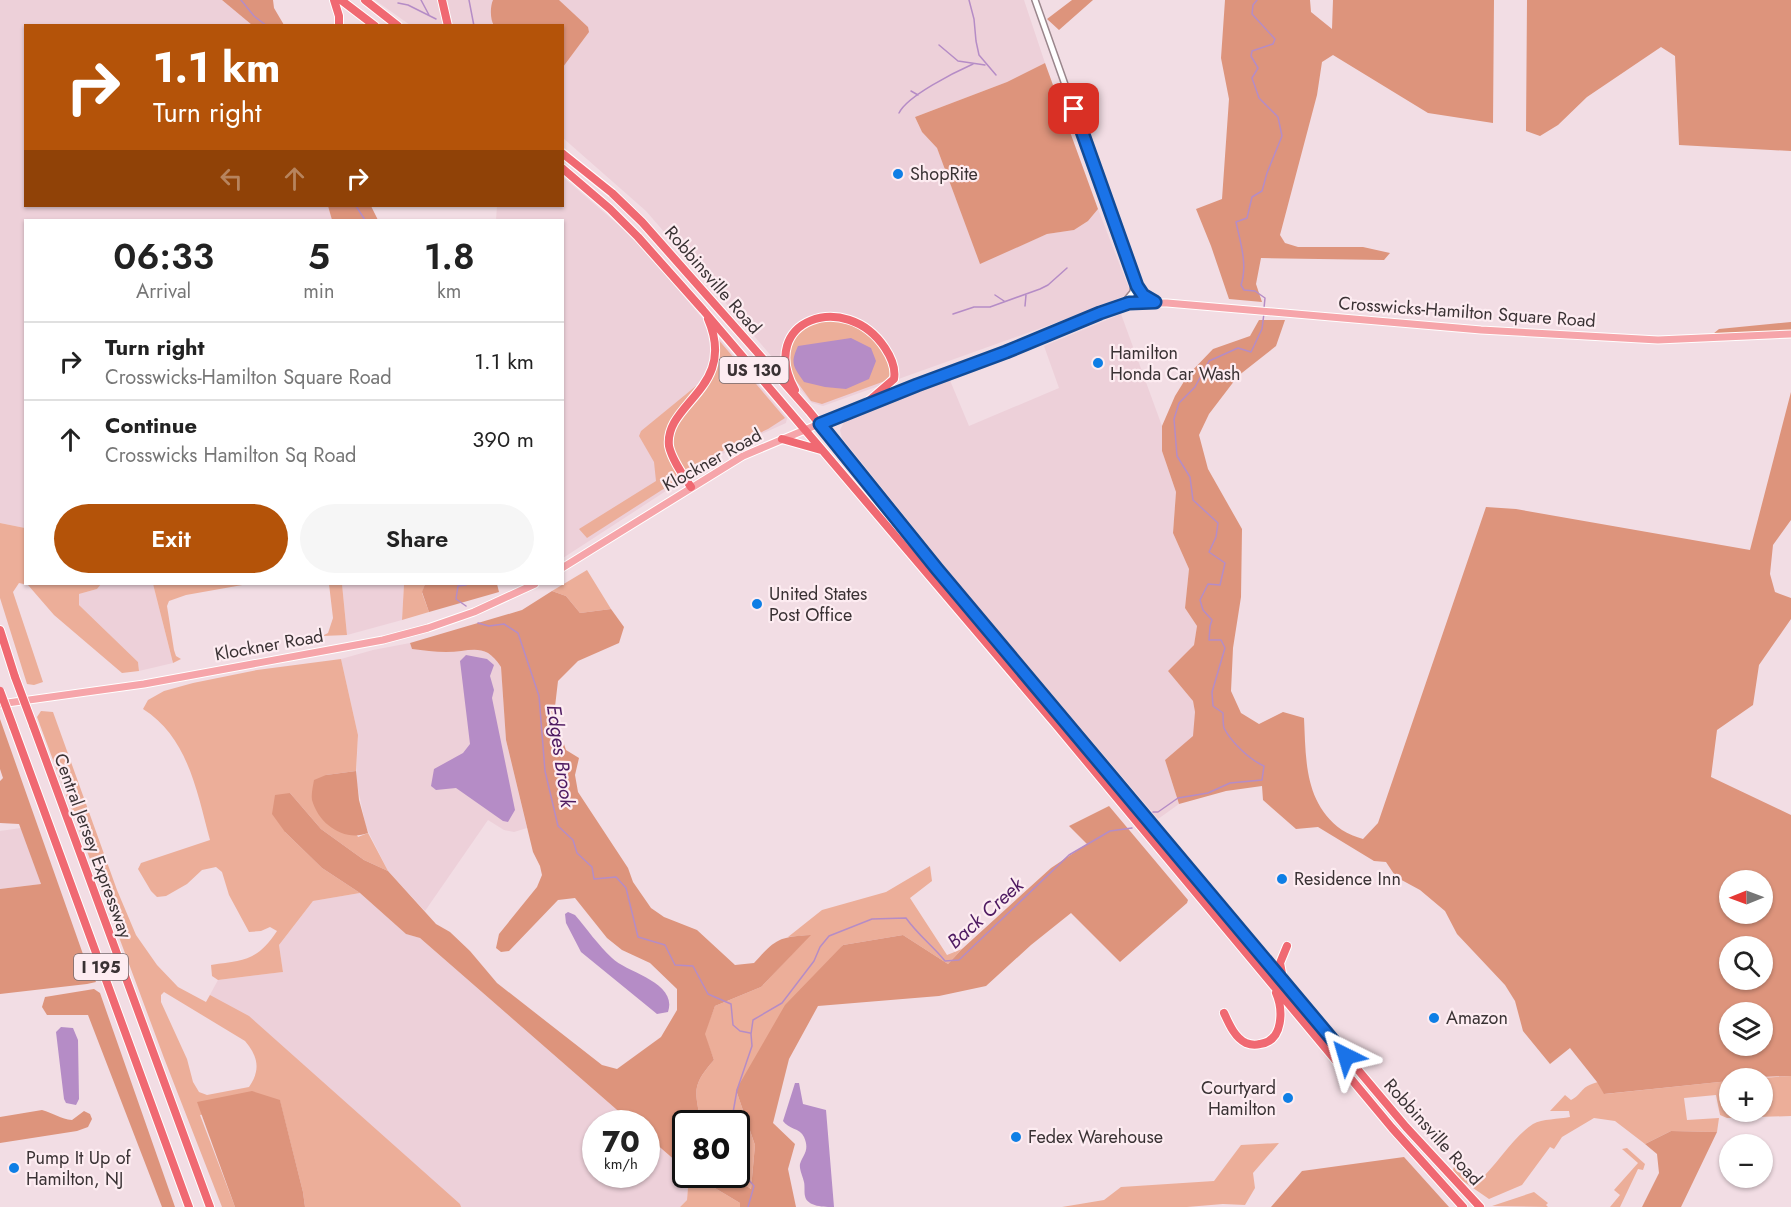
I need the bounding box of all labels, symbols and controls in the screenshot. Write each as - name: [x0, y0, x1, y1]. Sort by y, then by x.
- text: 1.1 km: [153, 37, 281, 98]
- icon: right: [54, 48, 132, 126]
- pin: [1048, 83, 1099, 134]
- icon: arrive: [1057, 92, 1090, 125]
- text: Turn right: [153, 93, 261, 132]
- place label: ShopRite: [910, 161, 978, 187]
- icon: left: [215, 162, 248, 195]
- icon: ahead: [278, 162, 311, 195]
- icon: right: [341, 162, 374, 195]
- marker: ShopRite: [891, 167, 905, 181]
- street label: Robbinsville Road: [659, 220, 767, 340]
- text: 06:33: [113, 230, 214, 282]
- text: 5: [308, 230, 330, 282]
- text: 1.8: [424, 230, 475, 282]
- text: Arrival: [136, 277, 191, 306]
- text: min: [303, 277, 335, 306]
- text: km: [437, 277, 461, 306]
- street label: Crosswicks-Hamilton Square Road: [1337, 290, 1597, 334]
- text: Turn right: [105, 331, 205, 363]
- place label: Hamilton Honda Car Wash: [1110, 340, 1240, 387]
- icon: right: [54, 345, 87, 378]
- text: 1.1 km: [474, 345, 534, 377]
- marker: Hamilton Honda Car Wash: [1091, 356, 1105, 370]
- road number: US 130: [720, 357, 789, 383]
- text: Crosswicks-Hamilton Square Road: [105, 363, 392, 392]
- text: Continue: [105, 409, 197, 441]
- street label: Klockner Road: [658, 422, 766, 498]
- icon: ahead: [54, 423, 87, 456]
- text: 390 m: [472, 423, 534, 455]
- text: Crosswicks Hamilton Sq Road: [105, 441, 356, 470]
- button: Exit: [54, 504, 288, 573]
- button: Share: [300, 504, 534, 573]
- place label: United States Post Office: [769, 581, 867, 628]
- marker: United States Post Office: [750, 597, 764, 611]
- street label: Klockner Road: [213, 623, 325, 667]
- water label: Edges Brook: [539, 703, 582, 811]
- street label: Central Jersey Expressway: [47, 750, 139, 942]
- place label: Residence Inn: [1294, 866, 1401, 892]
- water label: Back Creek: [941, 870, 1031, 956]
- north arrow: [1719, 870, 1773, 924]
- map controls: [1719, 870, 1773, 1188]
- marker: Residence Inn: [1275, 872, 1289, 886]
- button: search: [1719, 936, 1773, 990]
- road number: I 195: [74, 954, 128, 980]
- button: layers: [1719, 1002, 1773, 1056]
- place label: Amazon: [1446, 1005, 1508, 1031]
- marker: Amazon: [1427, 1011, 1441, 1025]
- position arrow: [1314, 1024, 1378, 1088]
- button: +: [1719, 1068, 1773, 1122]
- street label: Robbinsville Road: [1378, 1073, 1488, 1191]
- place label: Courtyard Hamilton: [1201, 1075, 1276, 1122]
- marker: Courtyard Hamilton: [1281, 1091, 1295, 1105]
- speed limit sign: 80: [672, 1110, 750, 1188]
- text: 70: [602, 1120, 640, 1163]
- place label: Fedex Warehouse: [1028, 1124, 1163, 1150]
- marker: Fedex Warehouse: [1009, 1130, 1023, 1144]
- button: −: [1719, 1134, 1773, 1188]
- place label: Pump It Up of Hamilton, NJ: [26, 1145, 132, 1192]
- text: km/h: [604, 1153, 638, 1175]
- marker: Pump It Up of Hamilton, NJ: [7, 1161, 21, 1175]

